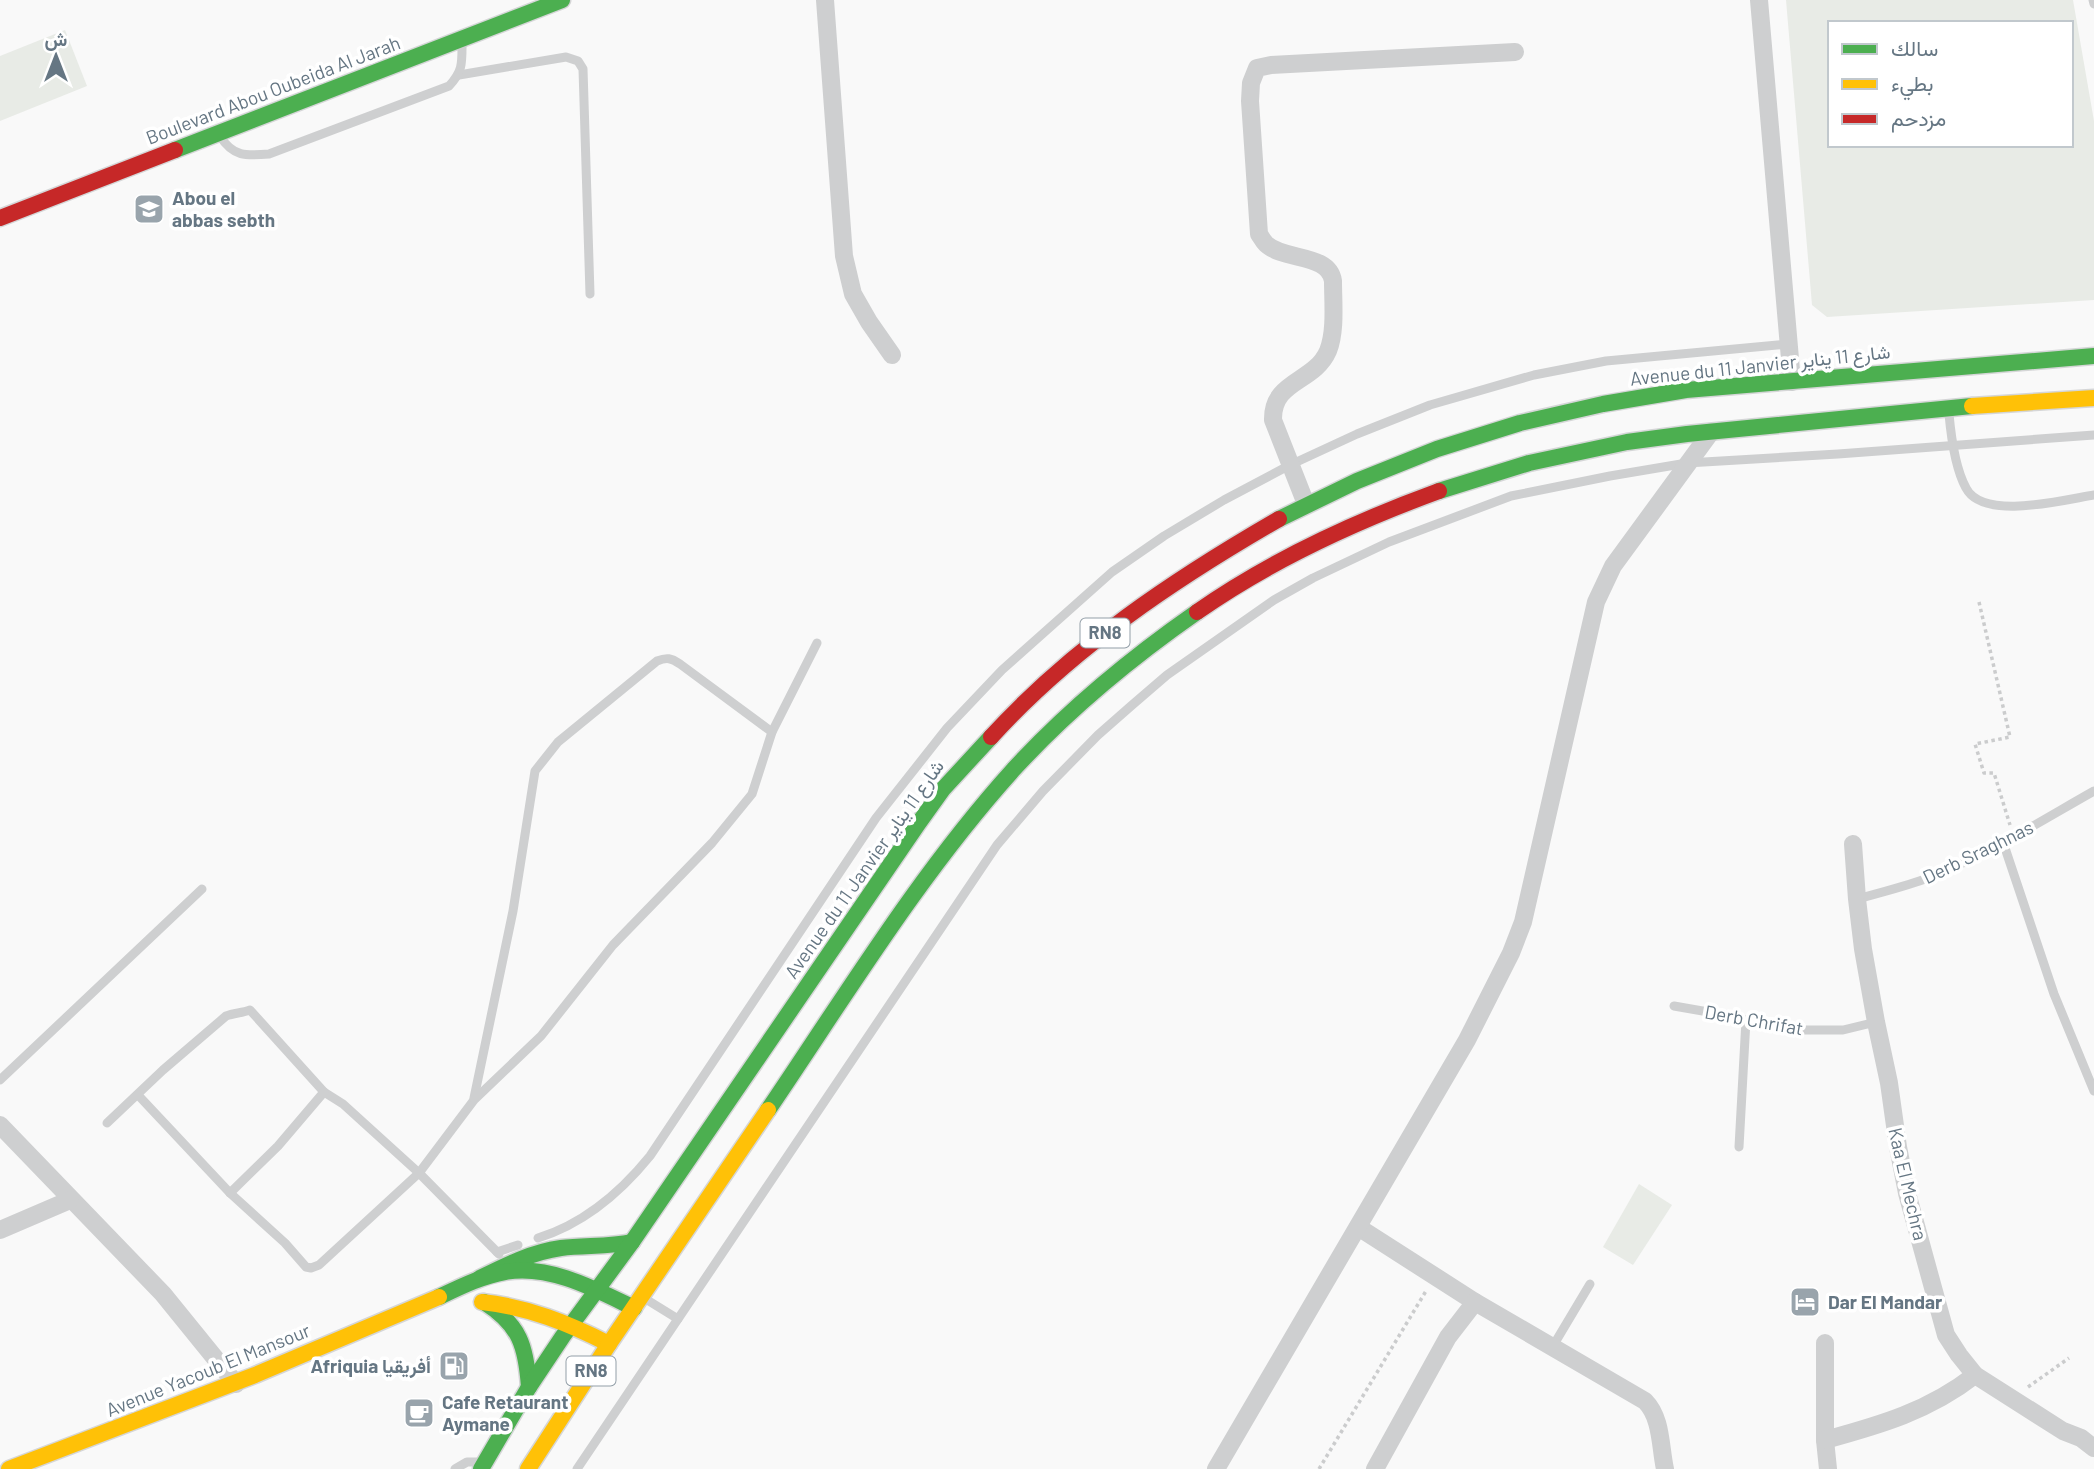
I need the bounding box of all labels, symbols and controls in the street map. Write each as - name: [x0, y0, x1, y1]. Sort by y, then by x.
- north arrow: [21, 21, 91, 91]
- legend: [1828, 21, 2073, 147]
- text: ش: [45, 27, 68, 51]
- street label: Boulevard Abou Oubeida Al Jarah: [142, 30, 403, 149]
- text: سالك: [1891, 35, 1938, 60]
- text: بطيء: [1891, 70, 1934, 101]
- text: مزدحم: [1891, 105, 1946, 133]
- place label: Abou el abbas sebth: [172, 186, 275, 231]
- school or university icon: Abou el abbas sebth: [132, 192, 166, 226]
- street label: Avenue du 11 Janvier شارع 11 يناير: [1629, 339, 1891, 392]
- road number: RN8: [1080, 618, 1130, 648]
- street label: Avenue du 11 Janvier شارع 11 يناير: [779, 755, 950, 984]
- street label: Derb Sraghnas: [1919, 815, 2037, 888]
- street label: Derb Chrifat: [1703, 1000, 1805, 1039]
- street label: Kaa El Mechra: [1884, 1125, 1933, 1242]
- hotel icon: Dar El Mandar: [1788, 1285, 1822, 1319]
- place label: Dar El Mandar: [1828, 1290, 1943, 1313]
- street label: Avenue Yacoub El Mansour: [102, 1318, 313, 1421]
- fuel station icon: Afriquia أفريقيا: [437, 1349, 471, 1383]
- place label: Afriquia أفريقيا: [310, 1354, 431, 1379]
- road number: RN8: [566, 1356, 616, 1386]
- place label: Cafe Retaurant Aymane: [442, 1390, 568, 1435]
- cafe icon: Cafe Retaurant Aymane: [402, 1396, 436, 1430]

